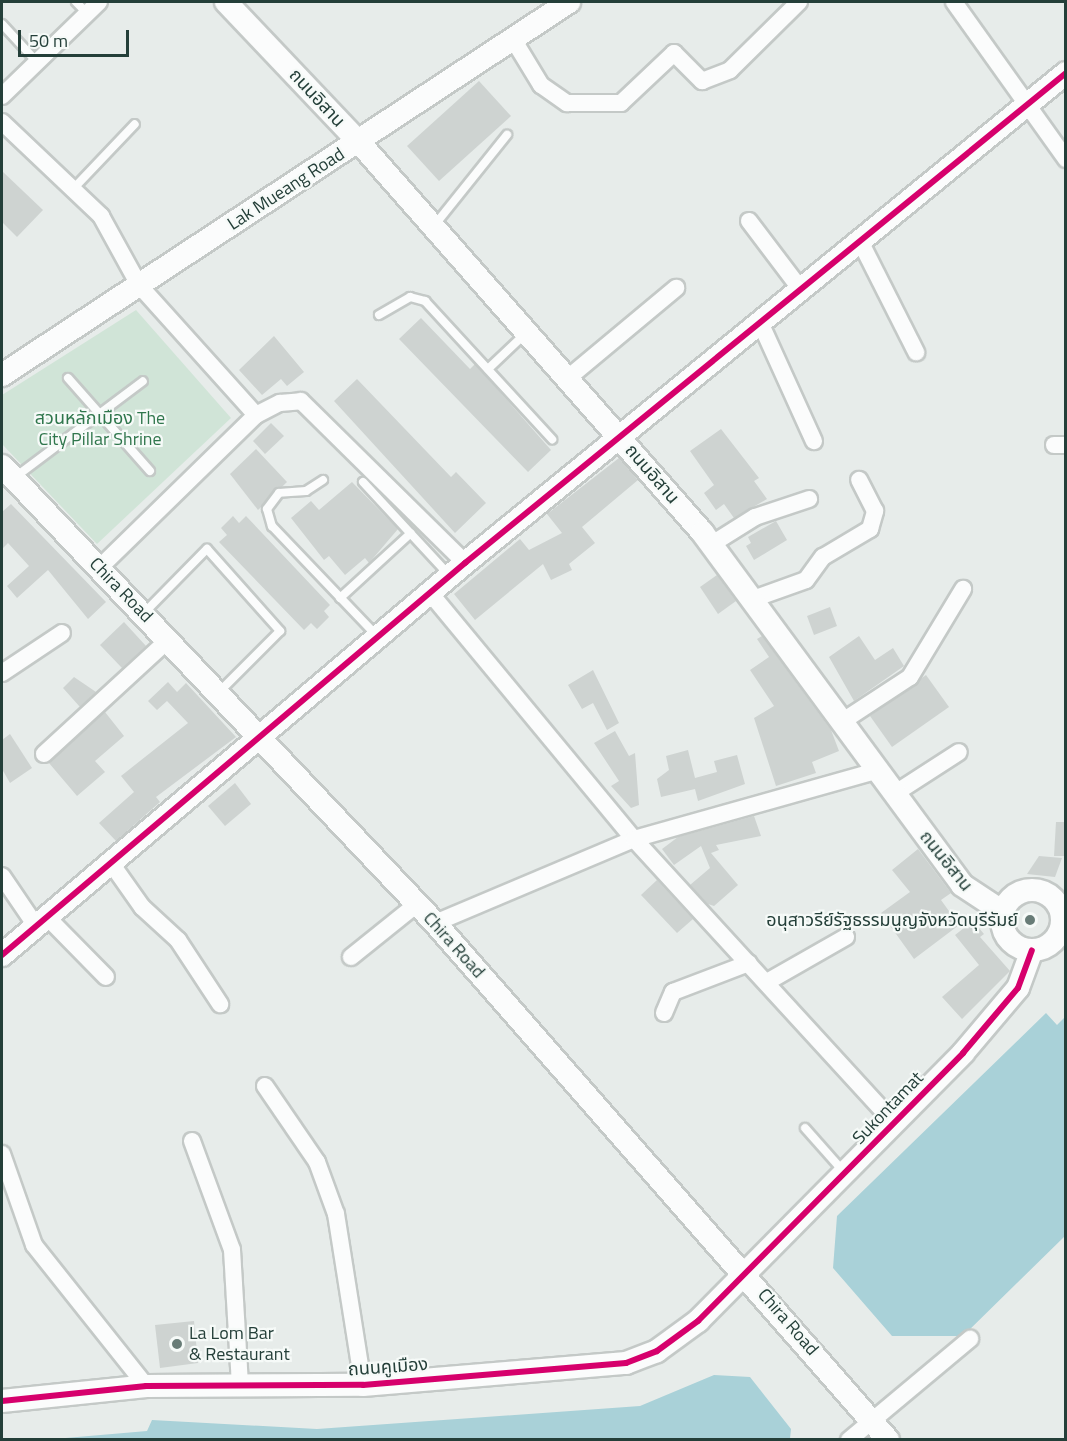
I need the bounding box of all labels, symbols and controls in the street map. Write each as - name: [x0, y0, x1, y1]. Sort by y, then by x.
- scale bar: [21, 18, 132, 56]
- text: 50 m: [29, 27, 68, 54]
- street label: ถนนอิสาน: [285, 64, 349, 132]
- street label: Lak Mueang Road: [224, 143, 348, 235]
- park label: สวนหลักเมือง The City Pillar Shrine: [35, 408, 165, 450]
- street label: ถนนอิสาน: [620, 440, 684, 508]
- street label: Chira Road: [85, 553, 157, 627]
- street label: ถนนอิสาน: [915, 826, 977, 896]
- street label: Chira Road: [419, 907, 489, 983]
- place label: อนุสาวรีย์รัฐธรรมนูญจังหวัดบุรีรัมย์: [766, 909, 1018, 931]
- marker: อนุสาวรีย์รัฐธรรมนูญจังหวัดบุรีรัมย์: [1023, 913, 1037, 927]
- street label: Sukontamat: [848, 1067, 928, 1149]
- street label: Chira Road: [753, 1284, 823, 1360]
- place label: La Lom Bar & Restaurant: [189, 1323, 290, 1366]
- marker: La Lom Bar & Restaurant: [170, 1337, 184, 1351]
- street label: ถนนคูเมือง: [347, 1353, 429, 1381]

